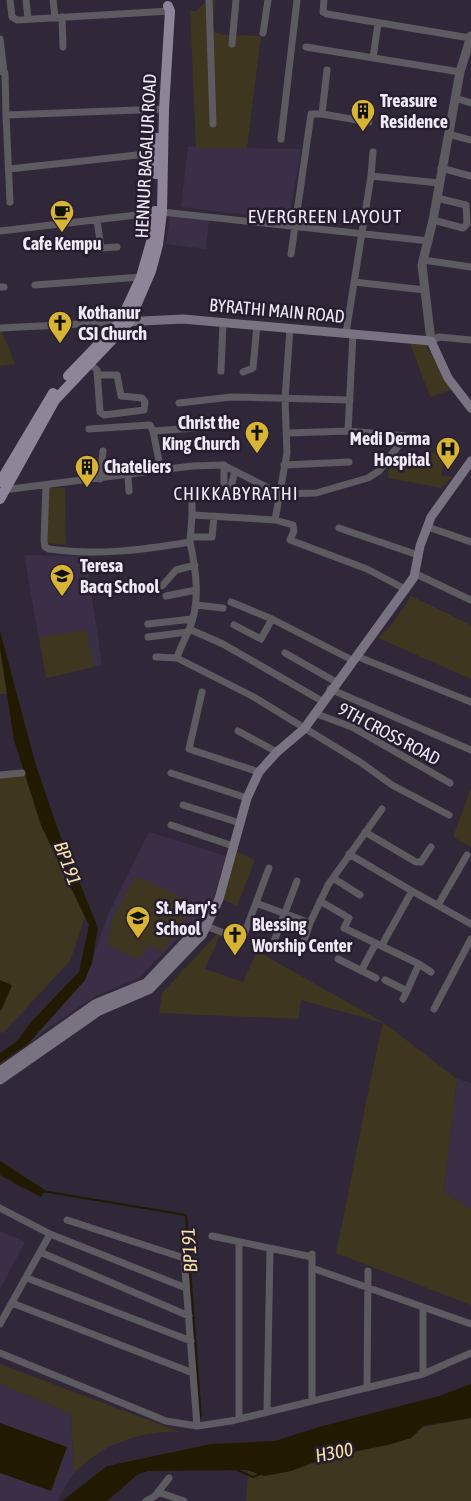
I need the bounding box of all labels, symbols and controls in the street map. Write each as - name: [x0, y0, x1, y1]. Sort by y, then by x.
- street label: HENNUR BAGALUR ROAD: [131, 73, 160, 239]
- place label: Treasure Residence: [380, 90, 448, 132]
- building icon: Treasure Residence: [350, 98, 376, 132]
- cafe icon: Cafe Kempu: [49, 199, 75, 233]
- district label: EVERGREEN LAYOUT: [248, 205, 402, 227]
- place label: Cafe Kempu: [23, 233, 102, 254]
- street label: BYRATHI MAIN ROAD: [208, 294, 346, 327]
- place label: Kothanur CSI Church: [78, 302, 147, 344]
- church icon: Kothanur CSI Church: [47, 310, 73, 344]
- place label: Christ the King Church: [162, 412, 240, 454]
- church icon: Christ the King Church: [244, 420, 270, 454]
- place label: Medi Derma Hospital: [350, 428, 430, 470]
- hospital icon: Medi Derma Hospital: [435, 436, 461, 470]
- building icon: Chateliers: [74, 454, 100, 488]
- place label: Chateliers: [104, 456, 172, 477]
- district label: CHIKKABYRATHI: [173, 482, 299, 504]
- place label: Teresa Bacq School: [80, 555, 159, 597]
- school or university icon: Teresa Bacq School: [49, 563, 75, 597]
- street label: 9TH CROSS ROAD: [335, 698, 444, 769]
- water label: BP191: [50, 838, 86, 888]
- place label: St. Mary's School: [156, 897, 218, 939]
- school or university icon: St. Mary's School: [125, 905, 151, 939]
- place label: Blessing Worship Center: [251, 914, 353, 956]
- church icon: Blessing Worship Center: [222, 922, 248, 956]
- water label: BP191: [176, 1227, 202, 1273]
- water label: H300: [313, 1438, 355, 1466]

